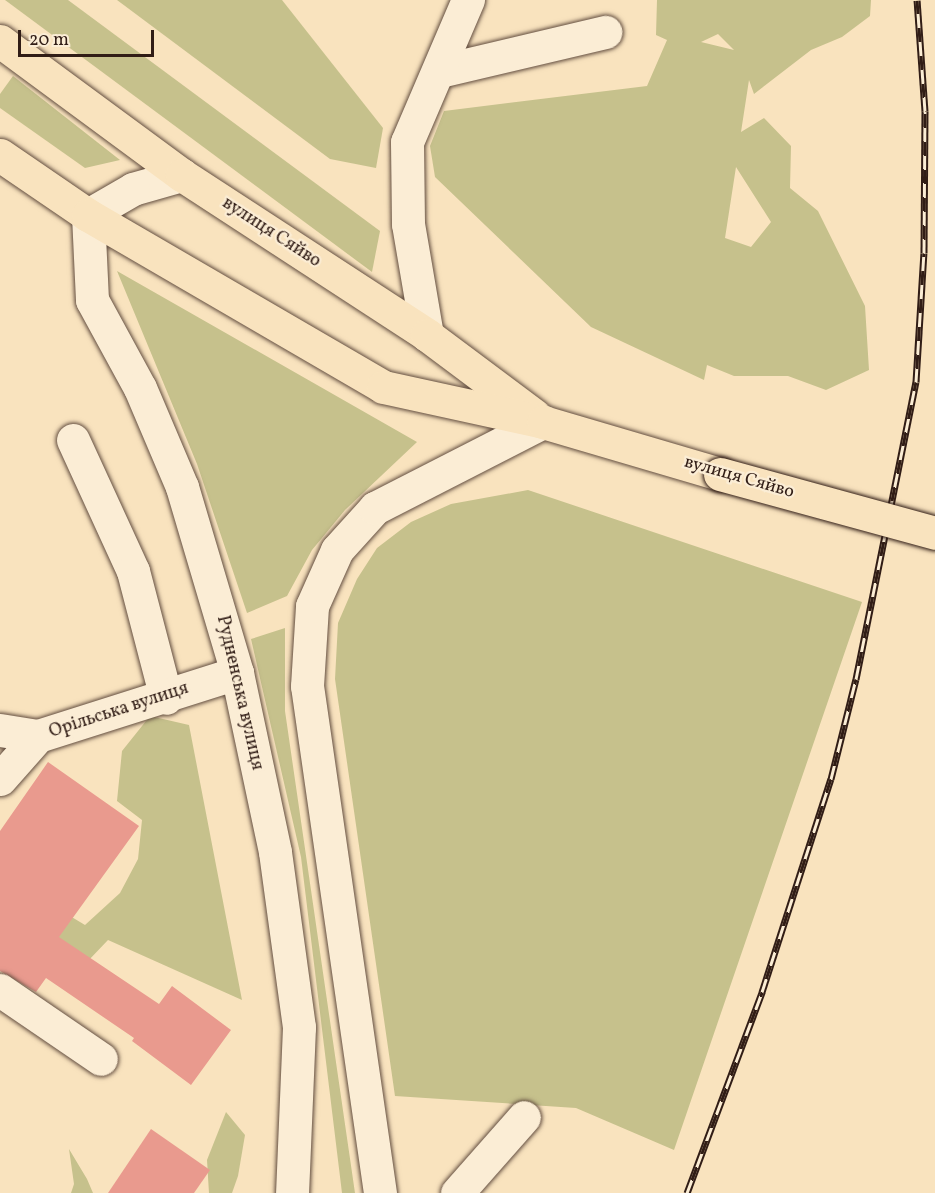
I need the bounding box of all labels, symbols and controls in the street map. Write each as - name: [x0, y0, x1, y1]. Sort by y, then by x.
- scale bar: [21, 18, 158, 56]
- text: 20 m: [29, 28, 69, 53]
- street label: вулиця Сяйво: [218, 193, 324, 273]
- street label: вулиця Сяйво: [682, 452, 796, 504]
- street label: Рудненська вулиця: [211, 614, 267, 772]
- street label: Орільська вулиця: [47, 678, 191, 744]

